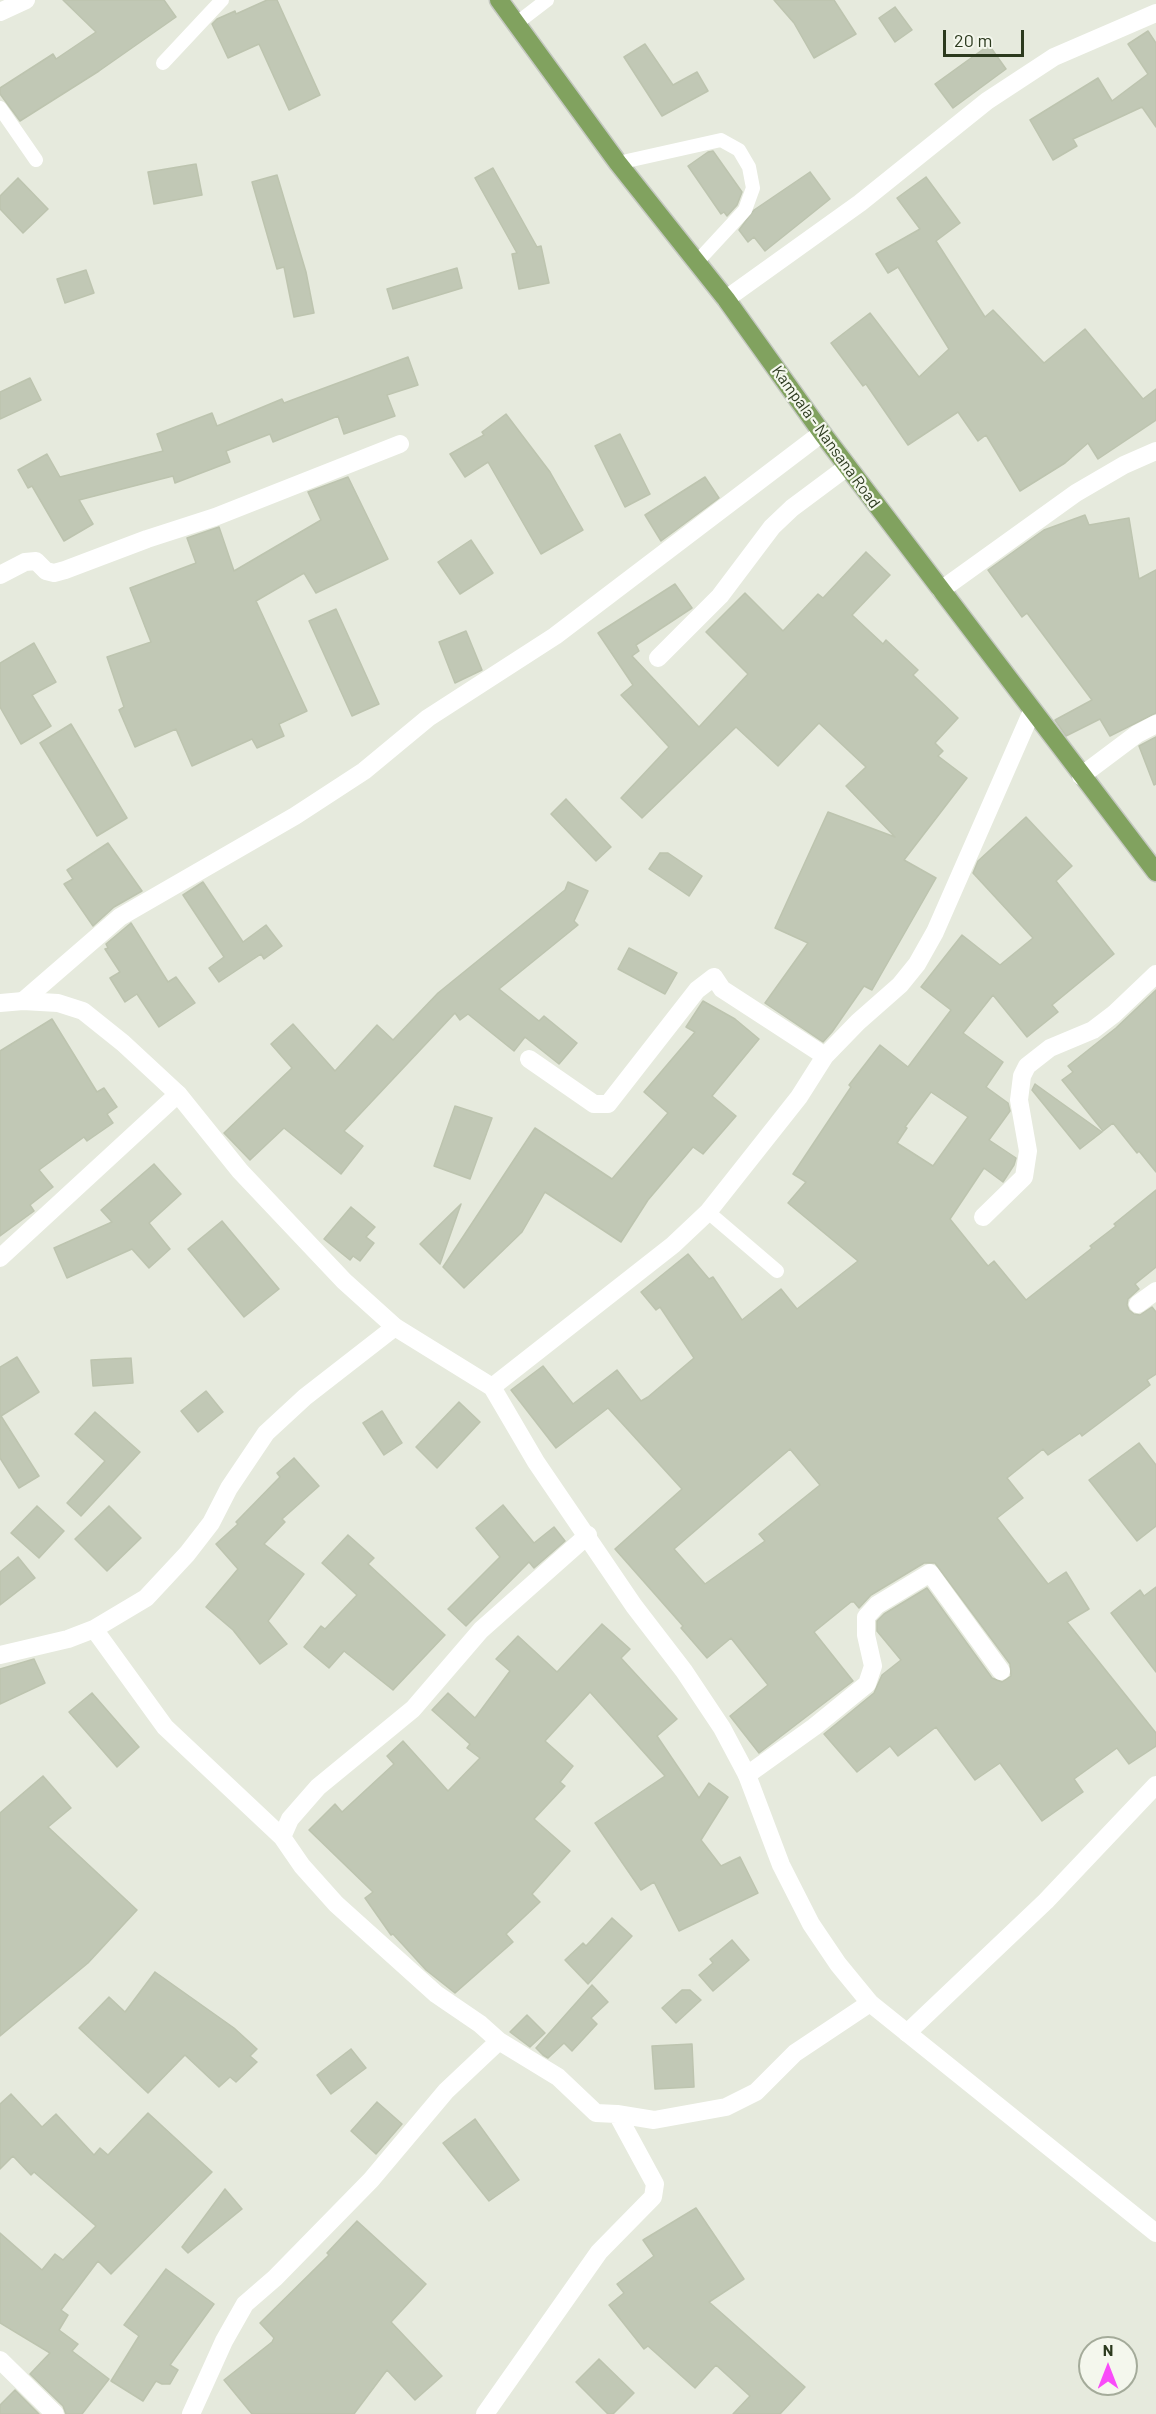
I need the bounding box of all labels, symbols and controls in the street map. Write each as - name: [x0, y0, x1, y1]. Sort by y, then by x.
- scale bar: [946, 18, 1027, 56]
- text: 20 m: [954, 29, 992, 51]
- street label: Kampala - Nansana Road: [768, 362, 884, 512]
- north arrow: [1078, 2336, 1138, 2396]
- text: N: [1103, 2340, 1113, 2359]

